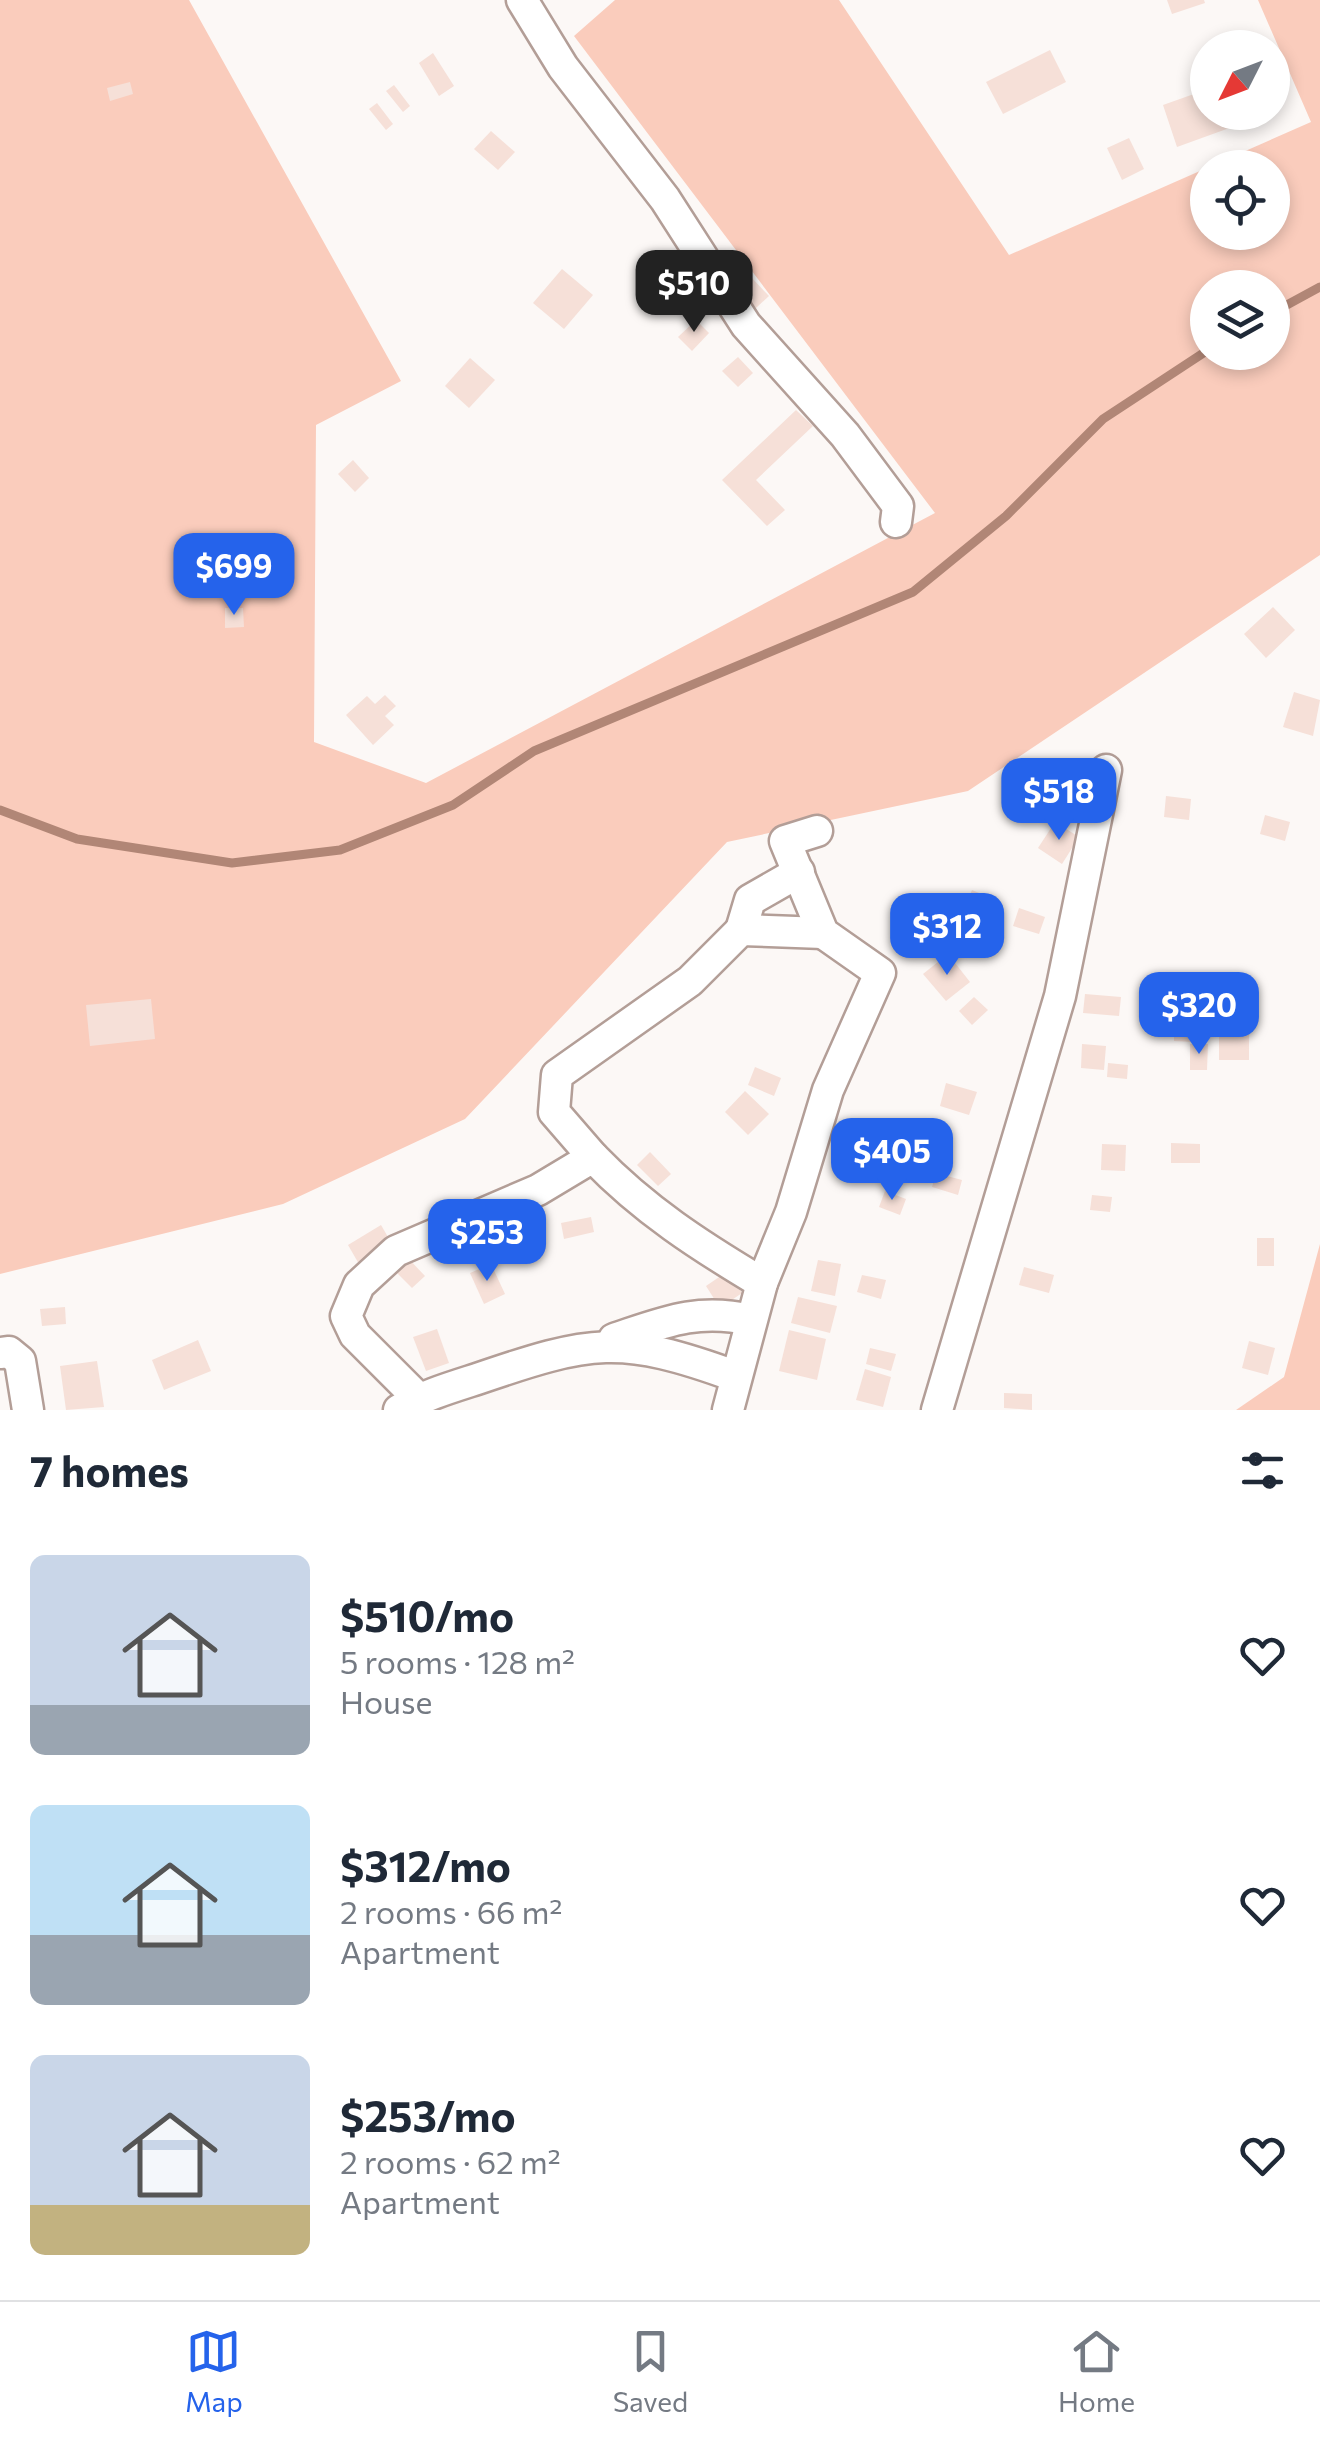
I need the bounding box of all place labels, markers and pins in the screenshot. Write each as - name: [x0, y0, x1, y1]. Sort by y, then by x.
- pin: $510: [635, 250, 753, 335]
- pin: $699: [175, 533, 293, 618]
- pin: $518: [1000, 758, 1118, 843]
- pin: $312: [888, 893, 1006, 978]
- pin: $320: [1140, 972, 1258, 1057]
- pin: $405: [833, 1118, 951, 1203]
- pin: $253: [428, 1199, 546, 1284]

